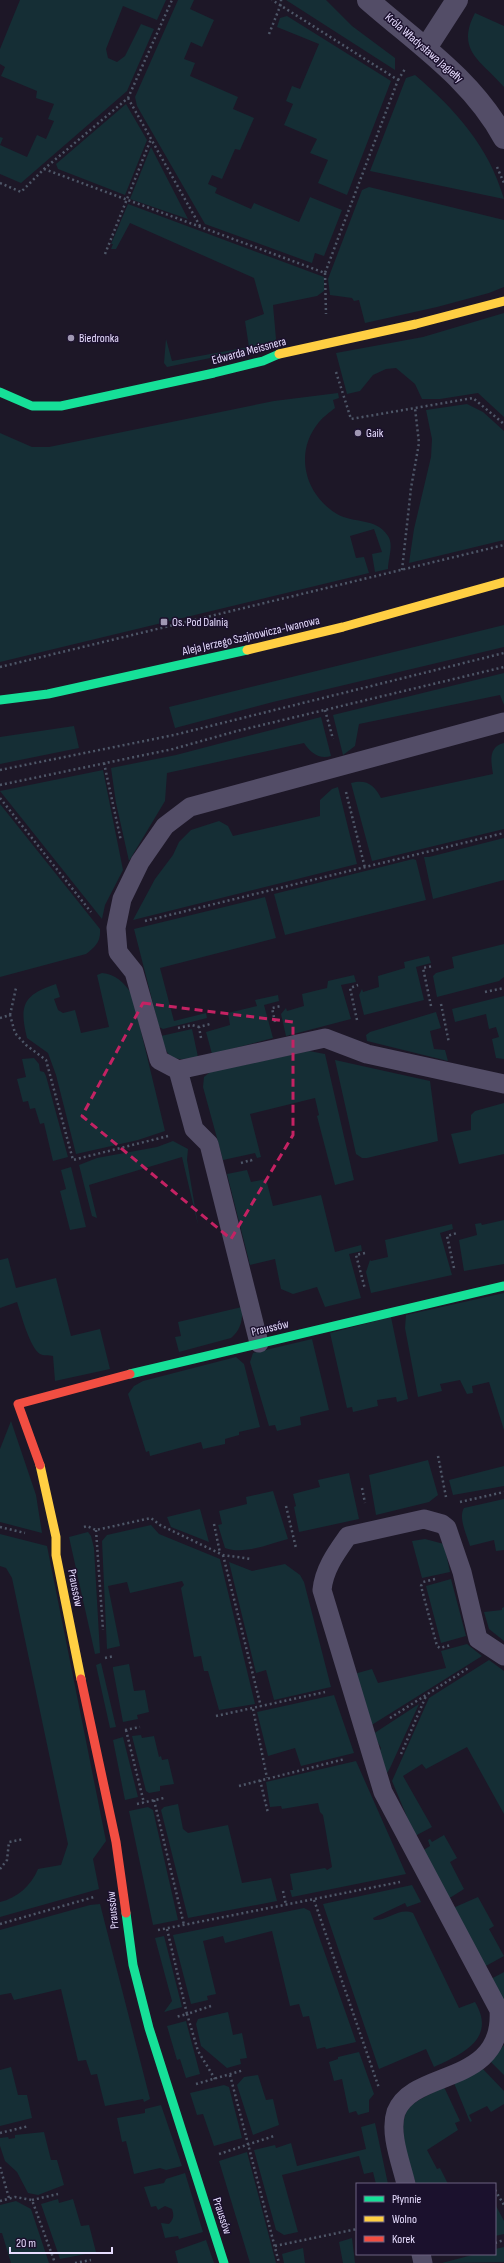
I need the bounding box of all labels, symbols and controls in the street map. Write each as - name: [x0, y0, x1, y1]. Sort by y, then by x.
- street label: Króla Władysława Jagiełły: [382, 10, 467, 86]
- place label: Biedronka: [79, 331, 119, 346]
- marker: Biedronka: [66, 333, 76, 343]
- street label: Edwarda Meissnera: [210, 334, 288, 368]
- place label: Gaik: [366, 426, 384, 441]
- marker: Gaik: [353, 428, 363, 438]
- street label: Aleja Jerzego Szajnowicza-Iwanowa: [180, 613, 322, 659]
- place label: Os. Pod Dalnią: [172, 615, 228, 630]
- marker: Os. Pod Dalnią: [159, 617, 169, 627]
- street label: Praussów: [250, 1316, 291, 1340]
- street label: Praussów: [64, 1568, 86, 1608]
- street label: Praussów: [104, 1890, 122, 1930]
- legend: [356, 2183, 496, 2255]
- text: Płynnie: [392, 2192, 422, 2207]
- street label: Praussów: [209, 2196, 235, 2237]
- text: Wolno: [392, 2212, 417, 2227]
- scale bar: [10, 2229, 112, 2255]
- text: Korek: [392, 2232, 415, 2247]
- text: 20 m: [16, 2236, 36, 2251]

